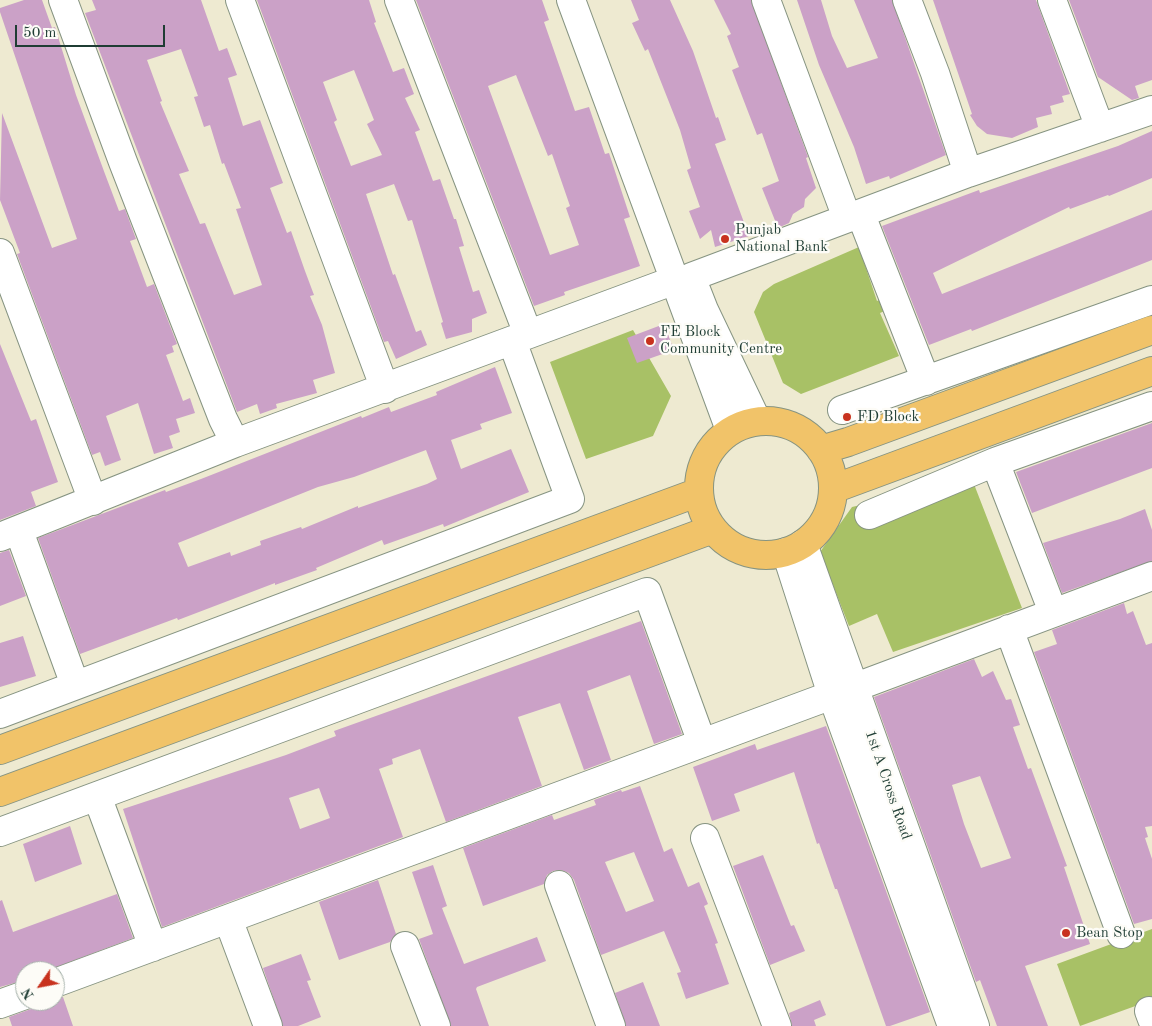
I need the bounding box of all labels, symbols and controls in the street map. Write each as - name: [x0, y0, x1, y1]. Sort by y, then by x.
- scale bar: [18, 15, 168, 47]
- text: 50 m: [23, 26, 57, 41]
- place label: Punjab National Bank: [735, 221, 828, 256]
- marker: Punjab National Bank: [719, 233, 731, 245]
- place label: FE Block Community Centre: [660, 323, 782, 358]
- marker: FE Block Community Centre: [644, 335, 656, 347]
- place label: FD Block: [857, 408, 919, 426]
- marker: FD Block: [841, 411, 853, 423]
- street label: 1st A Cross Road: [861, 728, 915, 842]
- place label: Bean Stop: [1076, 924, 1143, 942]
- marker: Bean Stop: [1060, 927, 1072, 939]
- north arrow: [15, 961, 65, 1011]
- text: N: [19, 985, 37, 1002]

